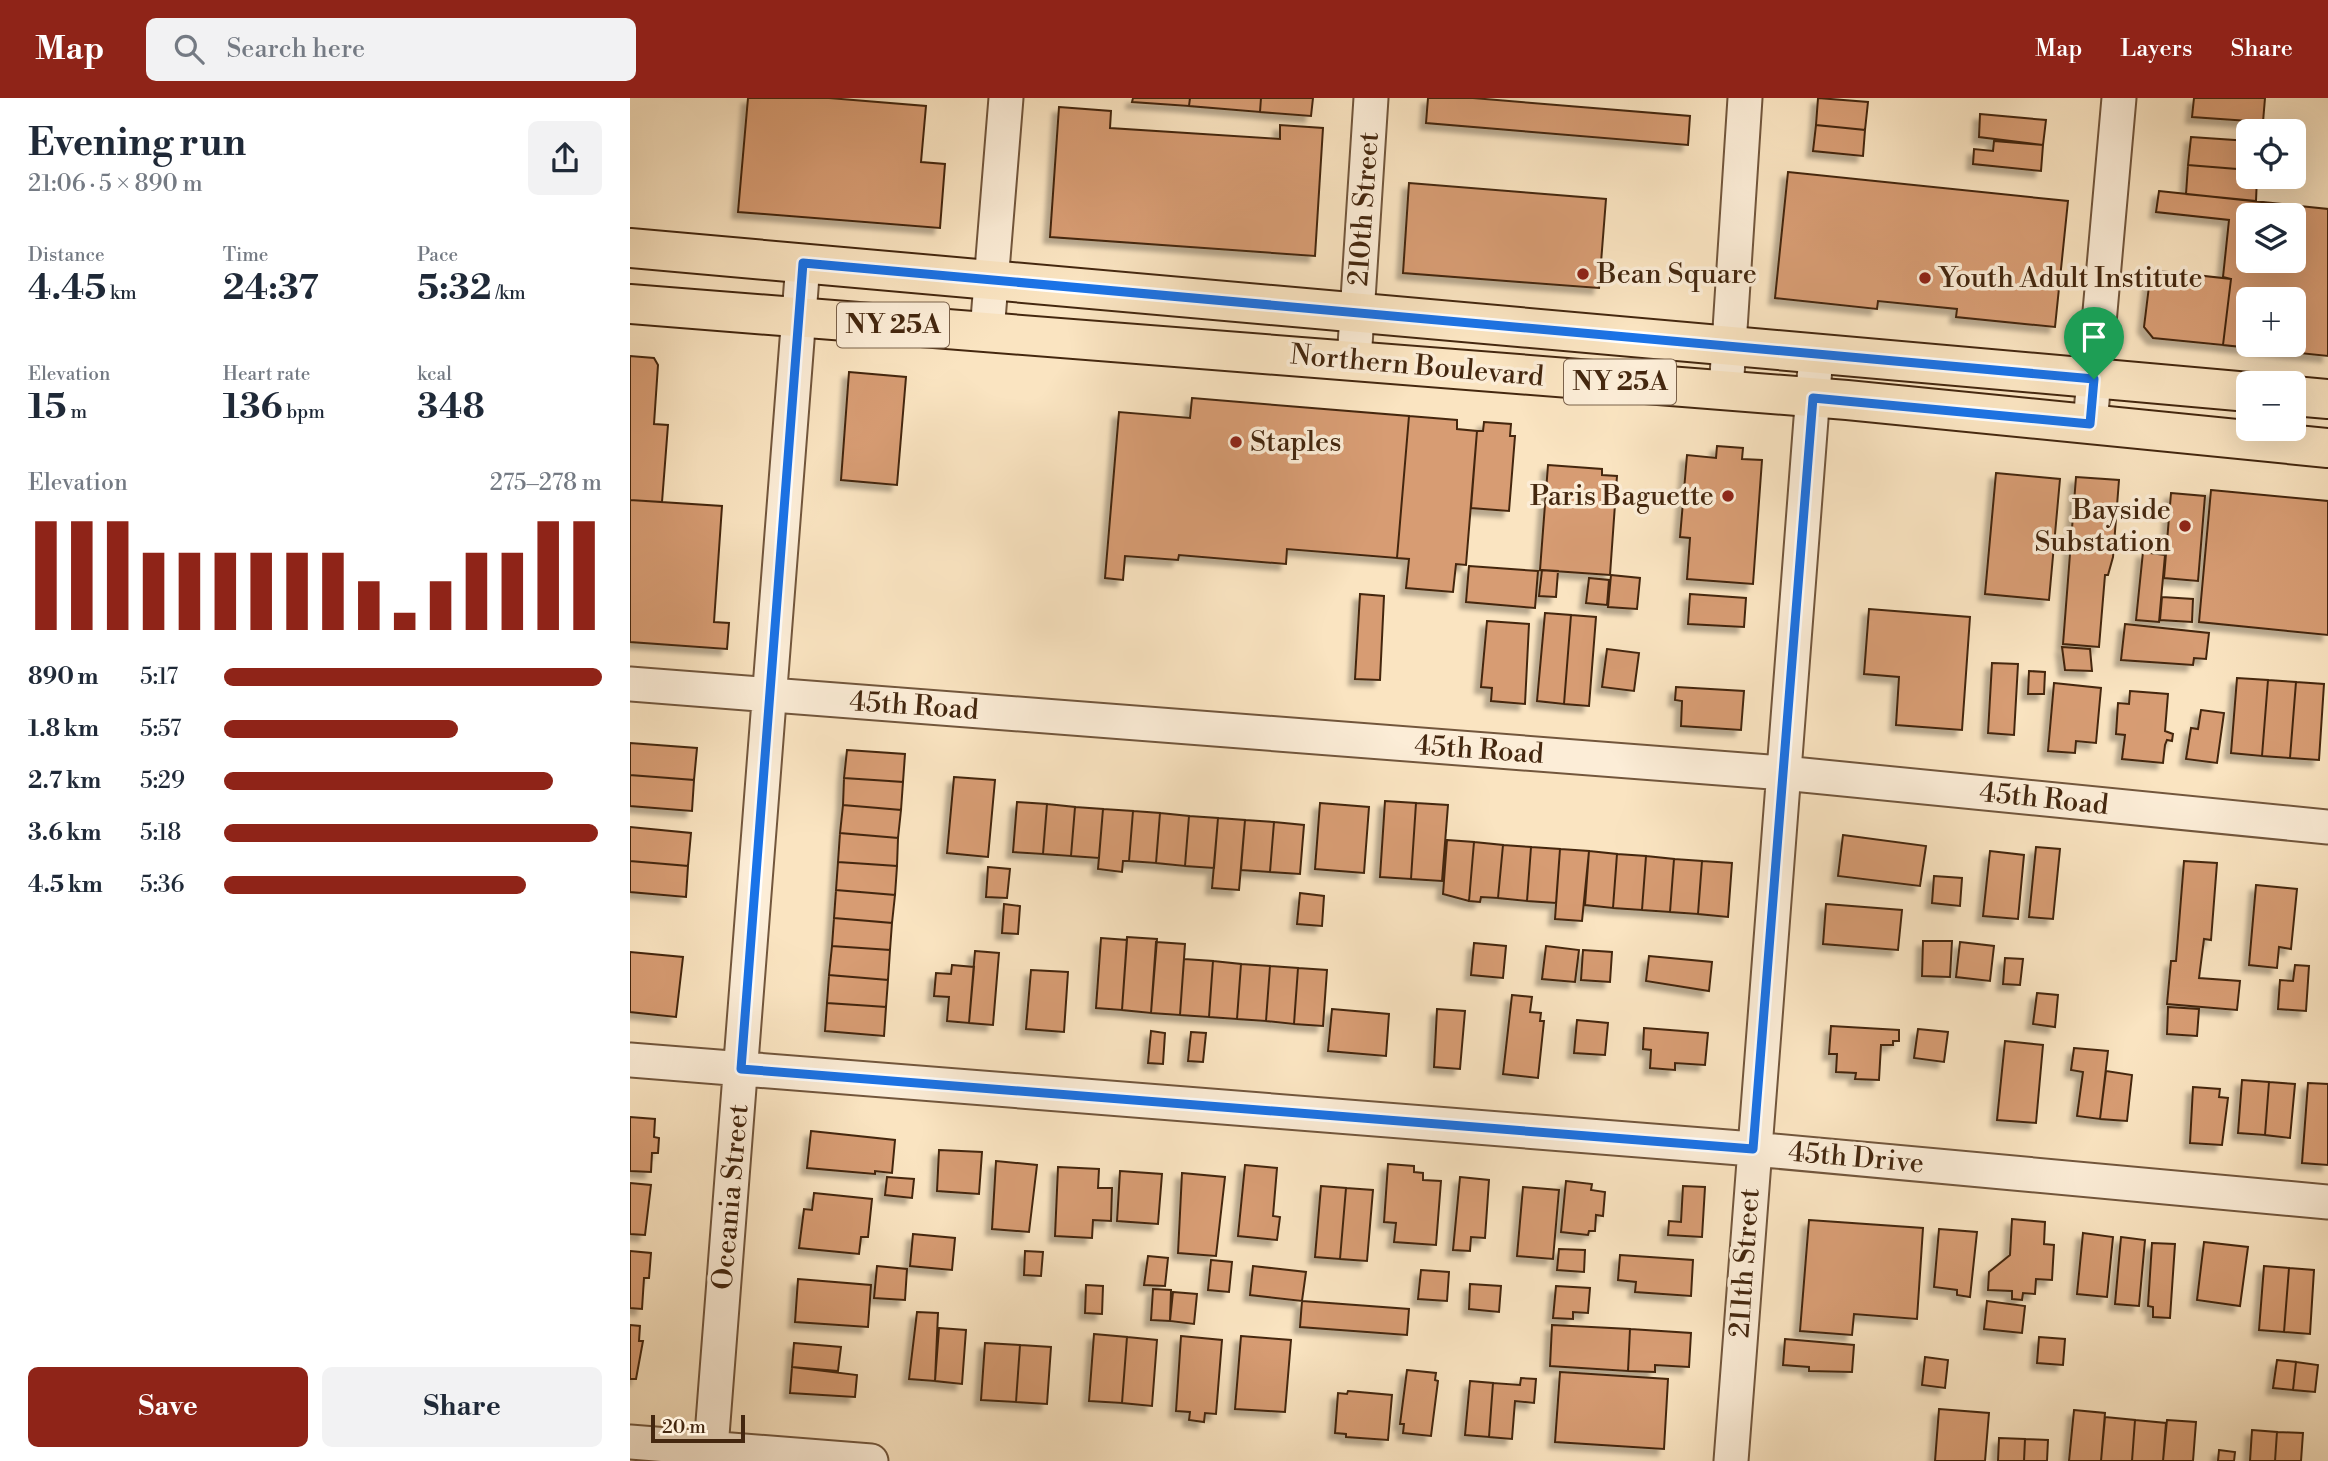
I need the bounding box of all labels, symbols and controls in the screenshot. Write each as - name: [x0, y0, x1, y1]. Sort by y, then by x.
- search box: [146, 18, 636, 81]
- text: Map: [35, 29, 104, 70]
- icon: search: [170, 30, 208, 68]
- text: Search here: [226, 33, 365, 65]
- text: Map: [2035, 34, 2082, 64]
- text: Layers: [2120, 34, 2192, 64]
- text: Share: [2230, 34, 2293, 64]
- map controls: [2236, 119, 2306, 441]
- button: locate: [2236, 119, 2306, 189]
- text: Evening run: [28, 120, 246, 167]
- button: share: [528, 121, 602, 195]
- street label: 210th Street: [1341, 130, 1387, 287]
- text: 21:06 · 5 × 890 m: [28, 170, 203, 198]
- button: layers: [2236, 203, 2306, 273]
- text: Distance: [28, 243, 105, 267]
- text: Time: [223, 243, 268, 267]
- text: Pace: [417, 243, 458, 267]
- place label: Bean Square: [1596, 257, 1757, 292]
- place label: Youth Adult Institute: [1937, 261, 2203, 296]
- marker: Bean Square: [1575, 266, 1591, 282]
- text: 4.45: [28, 267, 106, 310]
- text: 24:37: [223, 267, 319, 310]
- text: 5:32: [417, 267, 492, 310]
- marker: Youth Adult Institute: [1917, 270, 1933, 286]
- text: km: [106, 281, 137, 305]
- text: /km: [492, 281, 526, 305]
- button: +: [2236, 287, 2306, 357]
- road number: NY 25A: [837, 302, 949, 348]
- pin: [2064, 307, 2124, 379]
- icon: arrive: [2075, 318, 2113, 356]
- street label: Northern Boulevard: [1289, 337, 1545, 395]
- road number: NY 25A: [1564, 360, 1676, 404]
- text: Elevation: [28, 362, 110, 386]
- text: Heart rate: [223, 362, 310, 386]
- text: kcal: [417, 362, 452, 386]
- button: −: [2236, 371, 2306, 441]
- text: 15: [28, 386, 67, 429]
- text: 136: [223, 386, 283, 429]
- text: 348: [417, 386, 485, 429]
- text: m: [67, 400, 87, 424]
- text: bpm: [283, 400, 325, 424]
- place label: Staples: [1250, 425, 1341, 460]
- marker: Staples: [1228, 434, 1244, 450]
- text: Elevation: [28, 469, 128, 497]
- text: 275–278 m: [490, 469, 602, 497]
- place label: Paris Baguette: [1530, 479, 1714, 514]
- marker: Paris Baguette: [1720, 488, 1736, 504]
- place label: Bayside Substation: [2034, 493, 2171, 560]
- marker: Bayside Substation: [2177, 518, 2193, 534]
- text: 890 m: [28, 663, 98, 691]
- text: 5:17: [140, 663, 178, 691]
- street label: 45th Road: [848, 684, 980, 728]
- text: 1.8 km: [28, 715, 99, 743]
- text: 5:57: [140, 715, 181, 743]
- street label: 45th Road: [1413, 728, 1545, 772]
- text: 2.7 km: [28, 767, 101, 795]
- text: 5:29: [140, 767, 185, 795]
- street label: 45th Road: [1978, 775, 2110, 823]
- text: 3.6 km: [28, 819, 101, 847]
- text: 5:18: [140, 819, 181, 847]
- text: 4.5 km: [28, 871, 103, 899]
- text: 5:36: [140, 871, 185, 899]
- street label: Oceania Street: [705, 1103, 757, 1291]
- street label: 45th Drive: [1787, 1135, 1925, 1181]
- street label: 211th Street: [1722, 1187, 1768, 1339]
- button: Save: [28, 1367, 308, 1447]
- button: Share: [322, 1367, 602, 1447]
- scale bar: [651, 1412, 746, 1444]
- text: 20 m: [662, 1415, 706, 1439]

